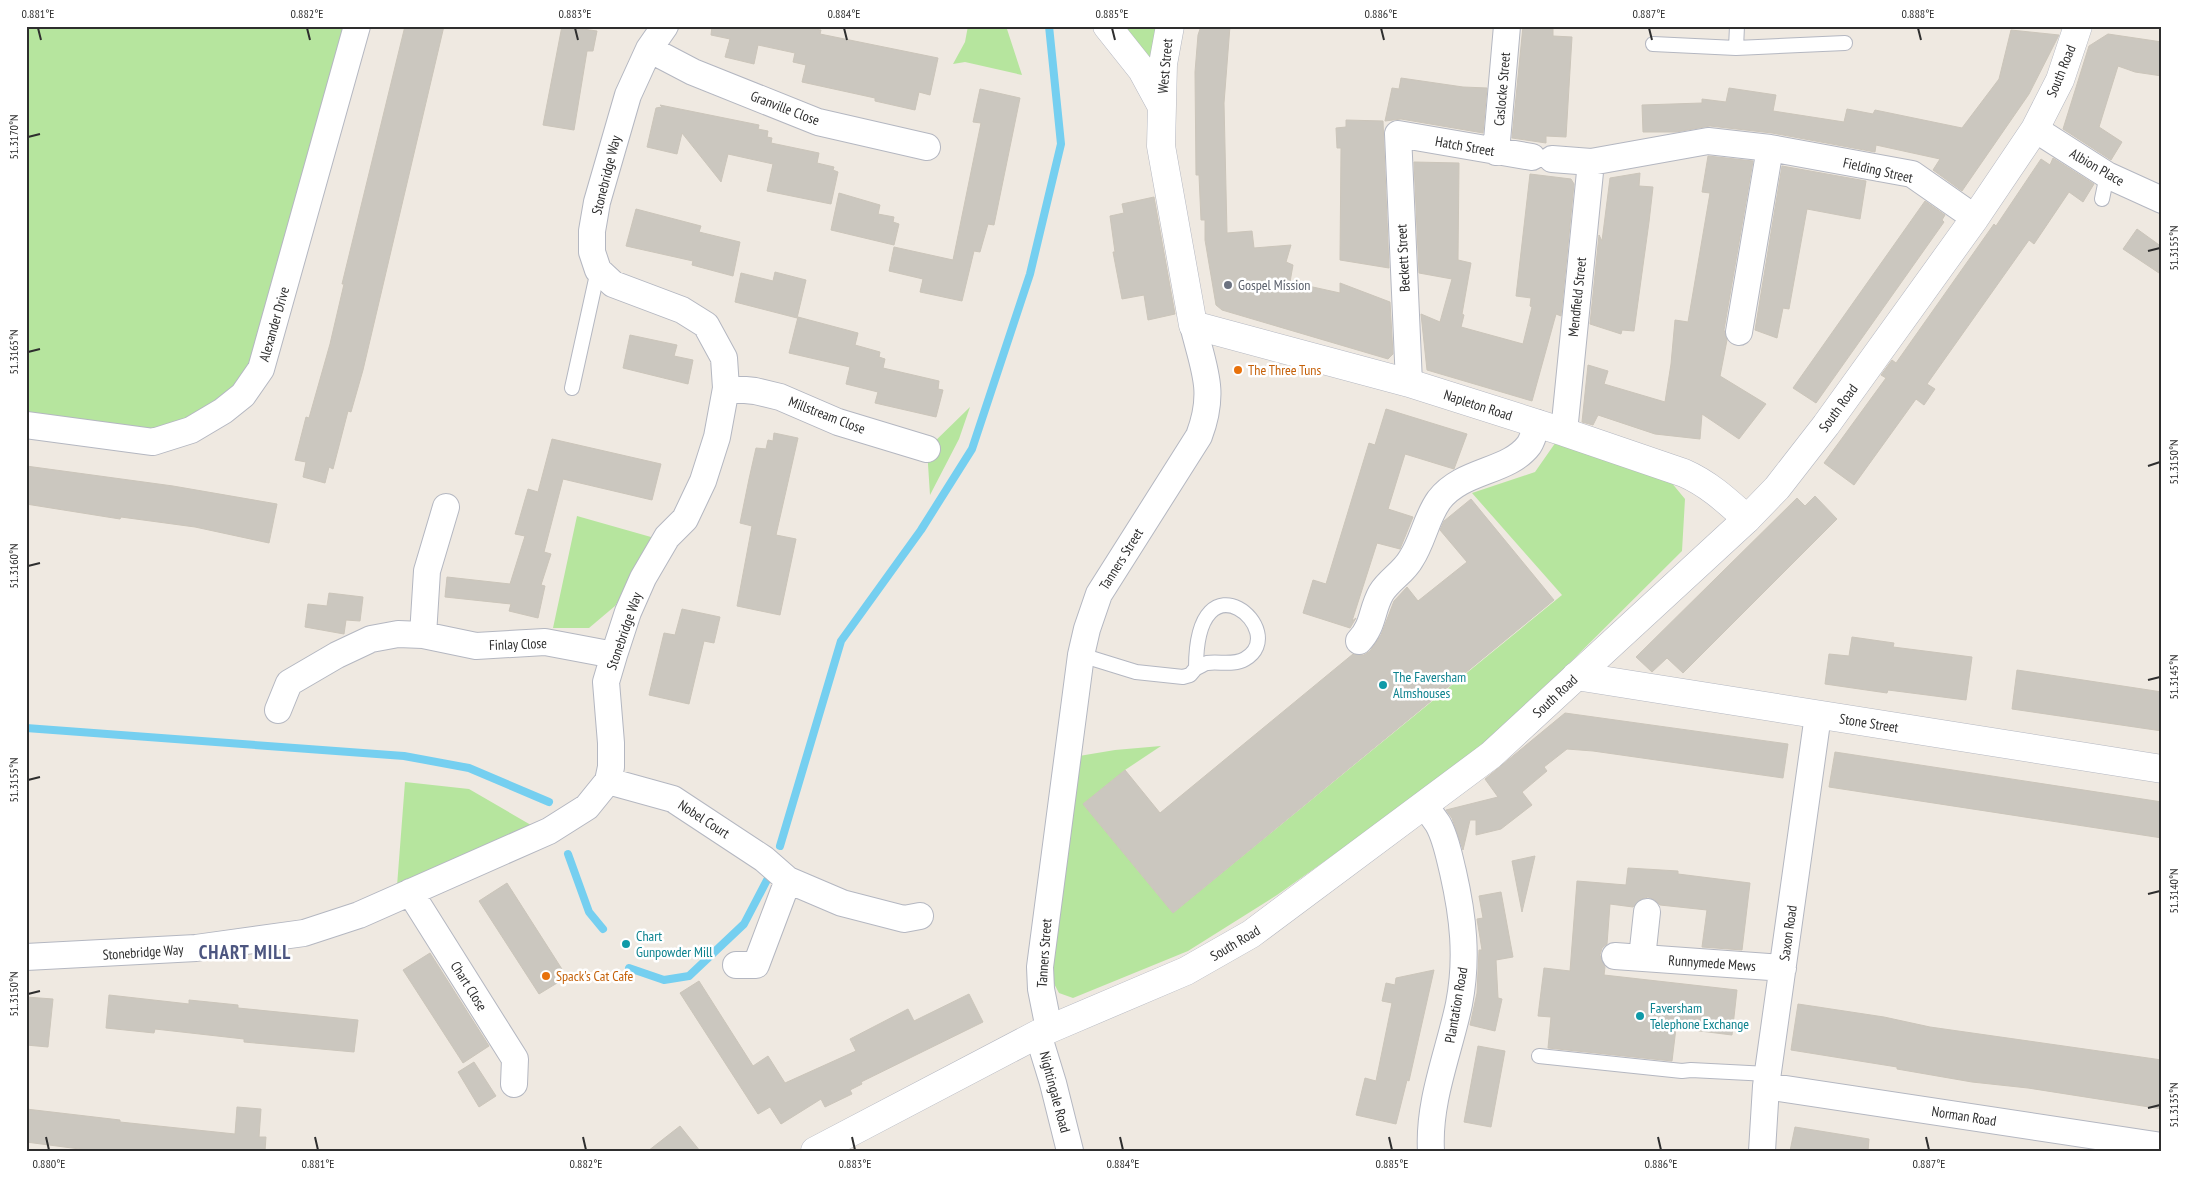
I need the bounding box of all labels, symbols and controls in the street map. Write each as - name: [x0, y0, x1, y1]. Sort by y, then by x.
- text: 0.881°E: [22, 6, 55, 21]
- text: 0.882°E: [291, 6, 324, 21]
- text: 0.883°E: [559, 6, 592, 21]
- text: 0.884°E: [828, 6, 861, 21]
- text: 0.885°E: [1096, 6, 1129, 21]
- text: 0.886°E: [1365, 6, 1398, 21]
- text: 0.887°E: [1633, 6, 1666, 21]
- text: 0.888°E: [1902, 6, 1935, 21]
- street label: West Street: [1154, 38, 1176, 94]
- street label: South Road: [2042, 42, 2080, 100]
- street label: Caslocke Street: [1490, 51, 1514, 127]
- street label: Granville Close: [748, 87, 822, 129]
- text: 51.3170°N: [6, 114, 21, 160]
- street label: Hatch Street: [1434, 132, 1496, 160]
- street label: Stonebridge Way: [587, 133, 625, 217]
- street label: Albion Place: [2067, 144, 2128, 190]
- street label: Fielding Street: [1841, 153, 1915, 187]
- street label: Beckett Street: [1392, 223, 1414, 292]
- text: 51.3155°N: [2166, 225, 2181, 271]
- street label: Mendfield Street: [1564, 256, 1590, 338]
- place label: Gospel Mission: [1238, 276, 1310, 294]
- marker: Gospel Mission: [1222, 279, 1234, 291]
- street label: Alexander Drive: [255, 284, 293, 363]
- text: 51.3165°N: [6, 329, 21, 375]
- place label: The Three Tuns: [1248, 361, 1321, 379]
- marker: The Three Tuns: [1232, 364, 1244, 376]
- street label: South Road: [1815, 380, 1861, 436]
- street label: Napleton Road: [1441, 385, 1515, 425]
- street label: Millstream Close: [786, 392, 868, 438]
- text: 51.3150°N: [2166, 439, 2181, 485]
- street label: Tanners Street: [1095, 525, 1147, 593]
- text: 51.3160°N: [6, 543, 21, 589]
- street label: Stonebridge Way: [602, 589, 646, 672]
- street label: Finlay Close: [489, 634, 547, 654]
- text: 51.3145°N: [2166, 654, 2181, 700]
- place label: The Faversham Almshouses: [1393, 668, 1466, 702]
- street label: South Road: [1529, 671, 1581, 721]
- marker: The Faversham Almshouses: [1377, 679, 1389, 691]
- street label: Stone Street: [1838, 709, 1900, 737]
- text: 51.3155°N: [6, 757, 21, 803]
- street label: Nobel Court: [675, 796, 733, 842]
- text: 51.3140°N: [2166, 868, 2181, 914]
- street label: Saxon Road: [1775, 904, 1801, 962]
- street label: Tanners Street: [1033, 918, 1055, 988]
- street label: South Road: [1207, 921, 1263, 965]
- place label: Chart Gunpowder Mill: [636, 927, 713, 961]
- marker: Chart Gunpowder Mill: [620, 938, 632, 950]
- street label: Stonebridge Way: [102, 940, 185, 964]
- district label: CHART MILL: [199, 940, 291, 964]
- street label: Runnymede Mews: [1668, 951, 1757, 975]
- street label: Chart Close: [447, 958, 491, 1014]
- street label: Plantation Road: [1440, 966, 1472, 1044]
- place label: Spack's Cat Cafe: [556, 967, 634, 985]
- marker: Spack's Cat Cafe: [540, 970, 552, 982]
- text: 51.3150°N: [6, 971, 21, 1017]
- place label: Faversham Telephone Exchange: [1650, 999, 1749, 1033]
- marker: Faversham Telephone Exchange: [1634, 1010, 1646, 1022]
- street label: Nightingale Road: [1036, 1049, 1074, 1135]
- text: 51.3135°N: [2166, 1082, 2181, 1128]
- street label: Norman Road: [1930, 1102, 1998, 1130]
- text: 0.880°E: [33, 1156, 66, 1171]
- text: 0.881°E: [302, 1156, 335, 1171]
- text: 0.882°E: [570, 1156, 603, 1171]
- text: 0.883°E: [839, 1156, 872, 1171]
- text: 0.884°E: [1107, 1156, 1140, 1171]
- text: 0.885°E: [1376, 1156, 1409, 1171]
- text: 0.886°E: [1645, 1156, 1678, 1171]
- text: 0.887°E: [1913, 1156, 1946, 1171]

